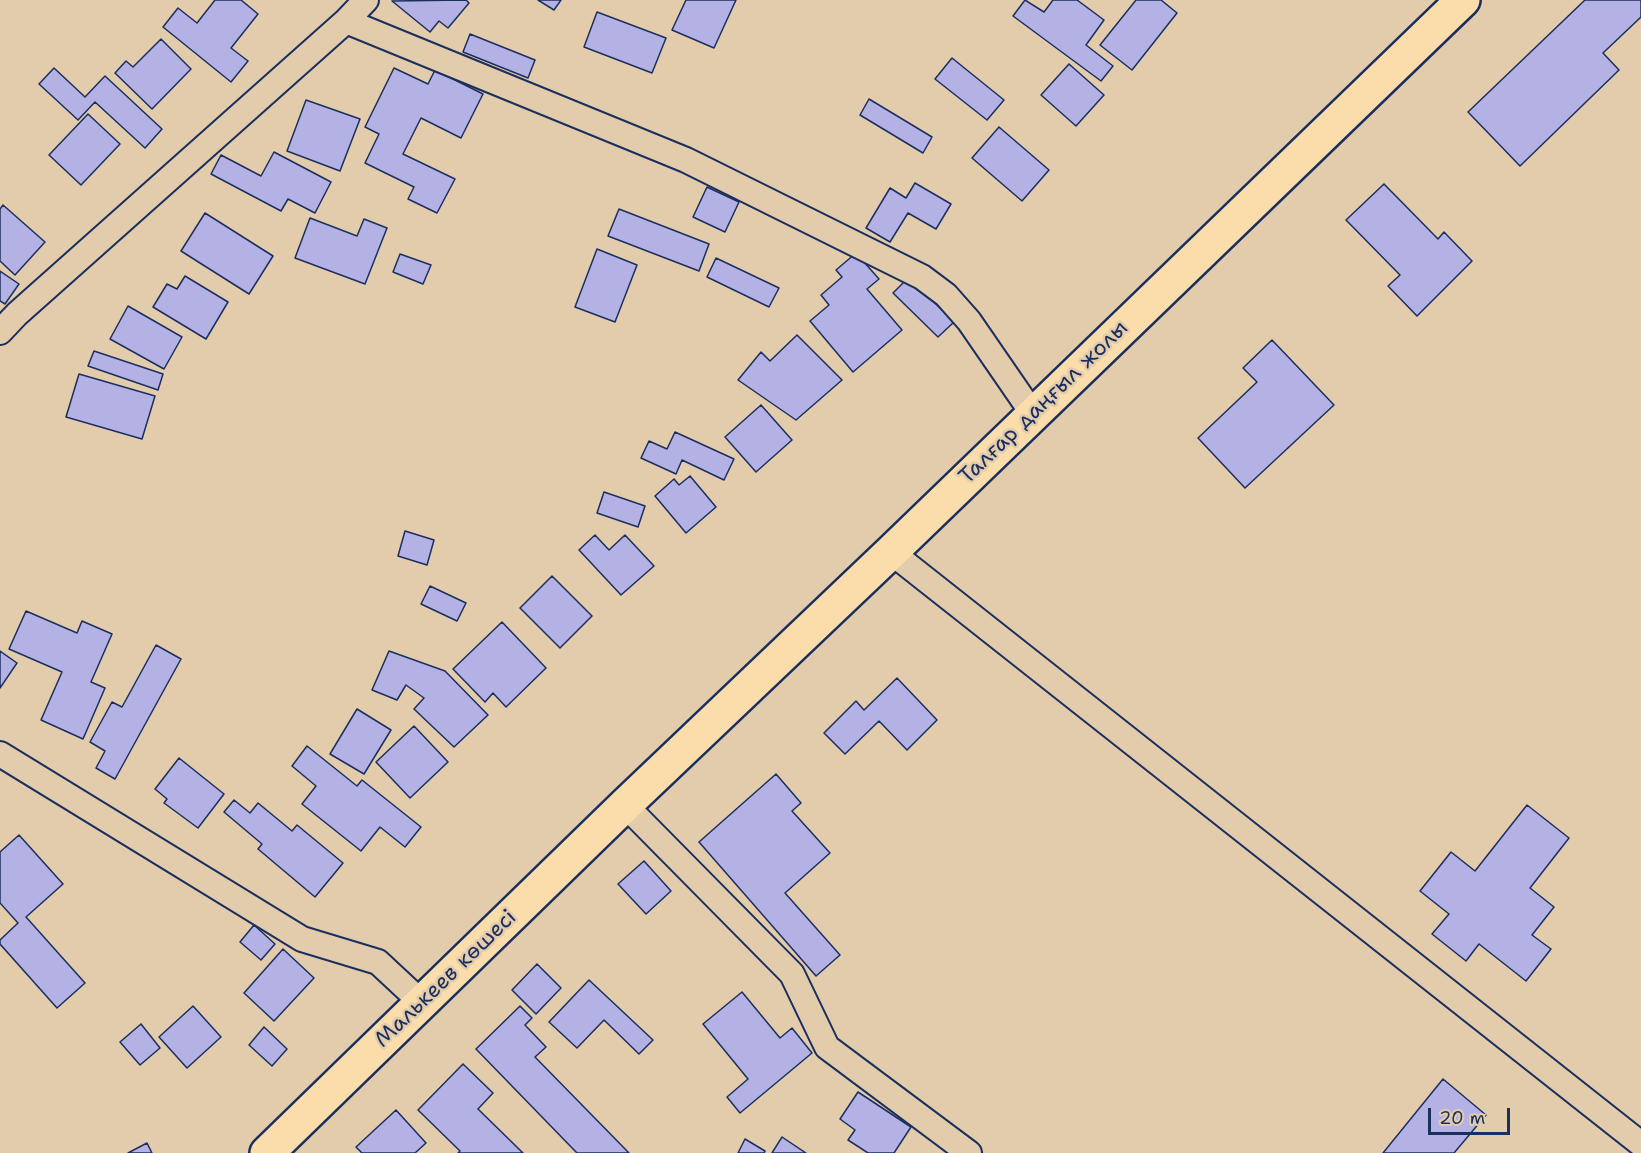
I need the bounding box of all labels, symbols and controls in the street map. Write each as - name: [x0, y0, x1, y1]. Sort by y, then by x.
- street label: Талғар даңғыл жолы: [954, 316, 1134, 490]
- street label: Малькеев көшесі: [370, 905, 522, 1053]
- scale bar: [1431, 1096, 1514, 1134]
- text: 20 m: [1439, 1106, 1485, 1130]

